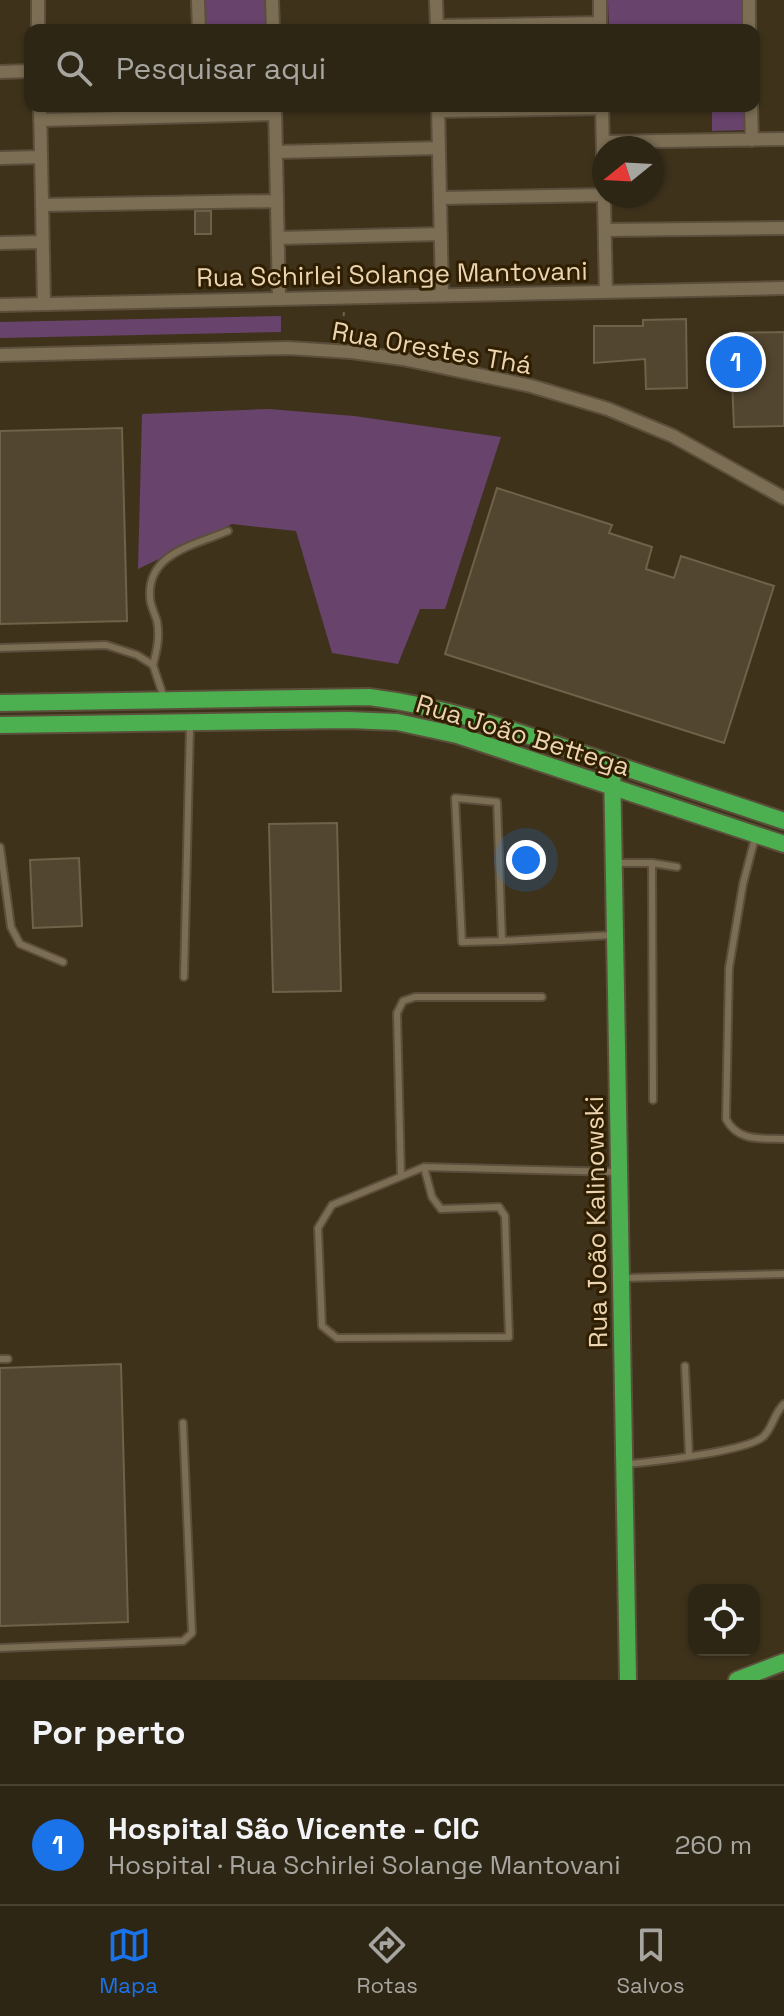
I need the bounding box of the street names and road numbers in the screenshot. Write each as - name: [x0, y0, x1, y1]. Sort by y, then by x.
- street label: Rua Schirlei Solange Mantovani: [196, 254, 588, 294]
- street label: Rua Orestes Thá: [329, 314, 535, 382]
- street label: Rua João Bettega: [412, 686, 634, 784]
- street label: Rua João Kalinowski: [577, 1096, 615, 1348]

